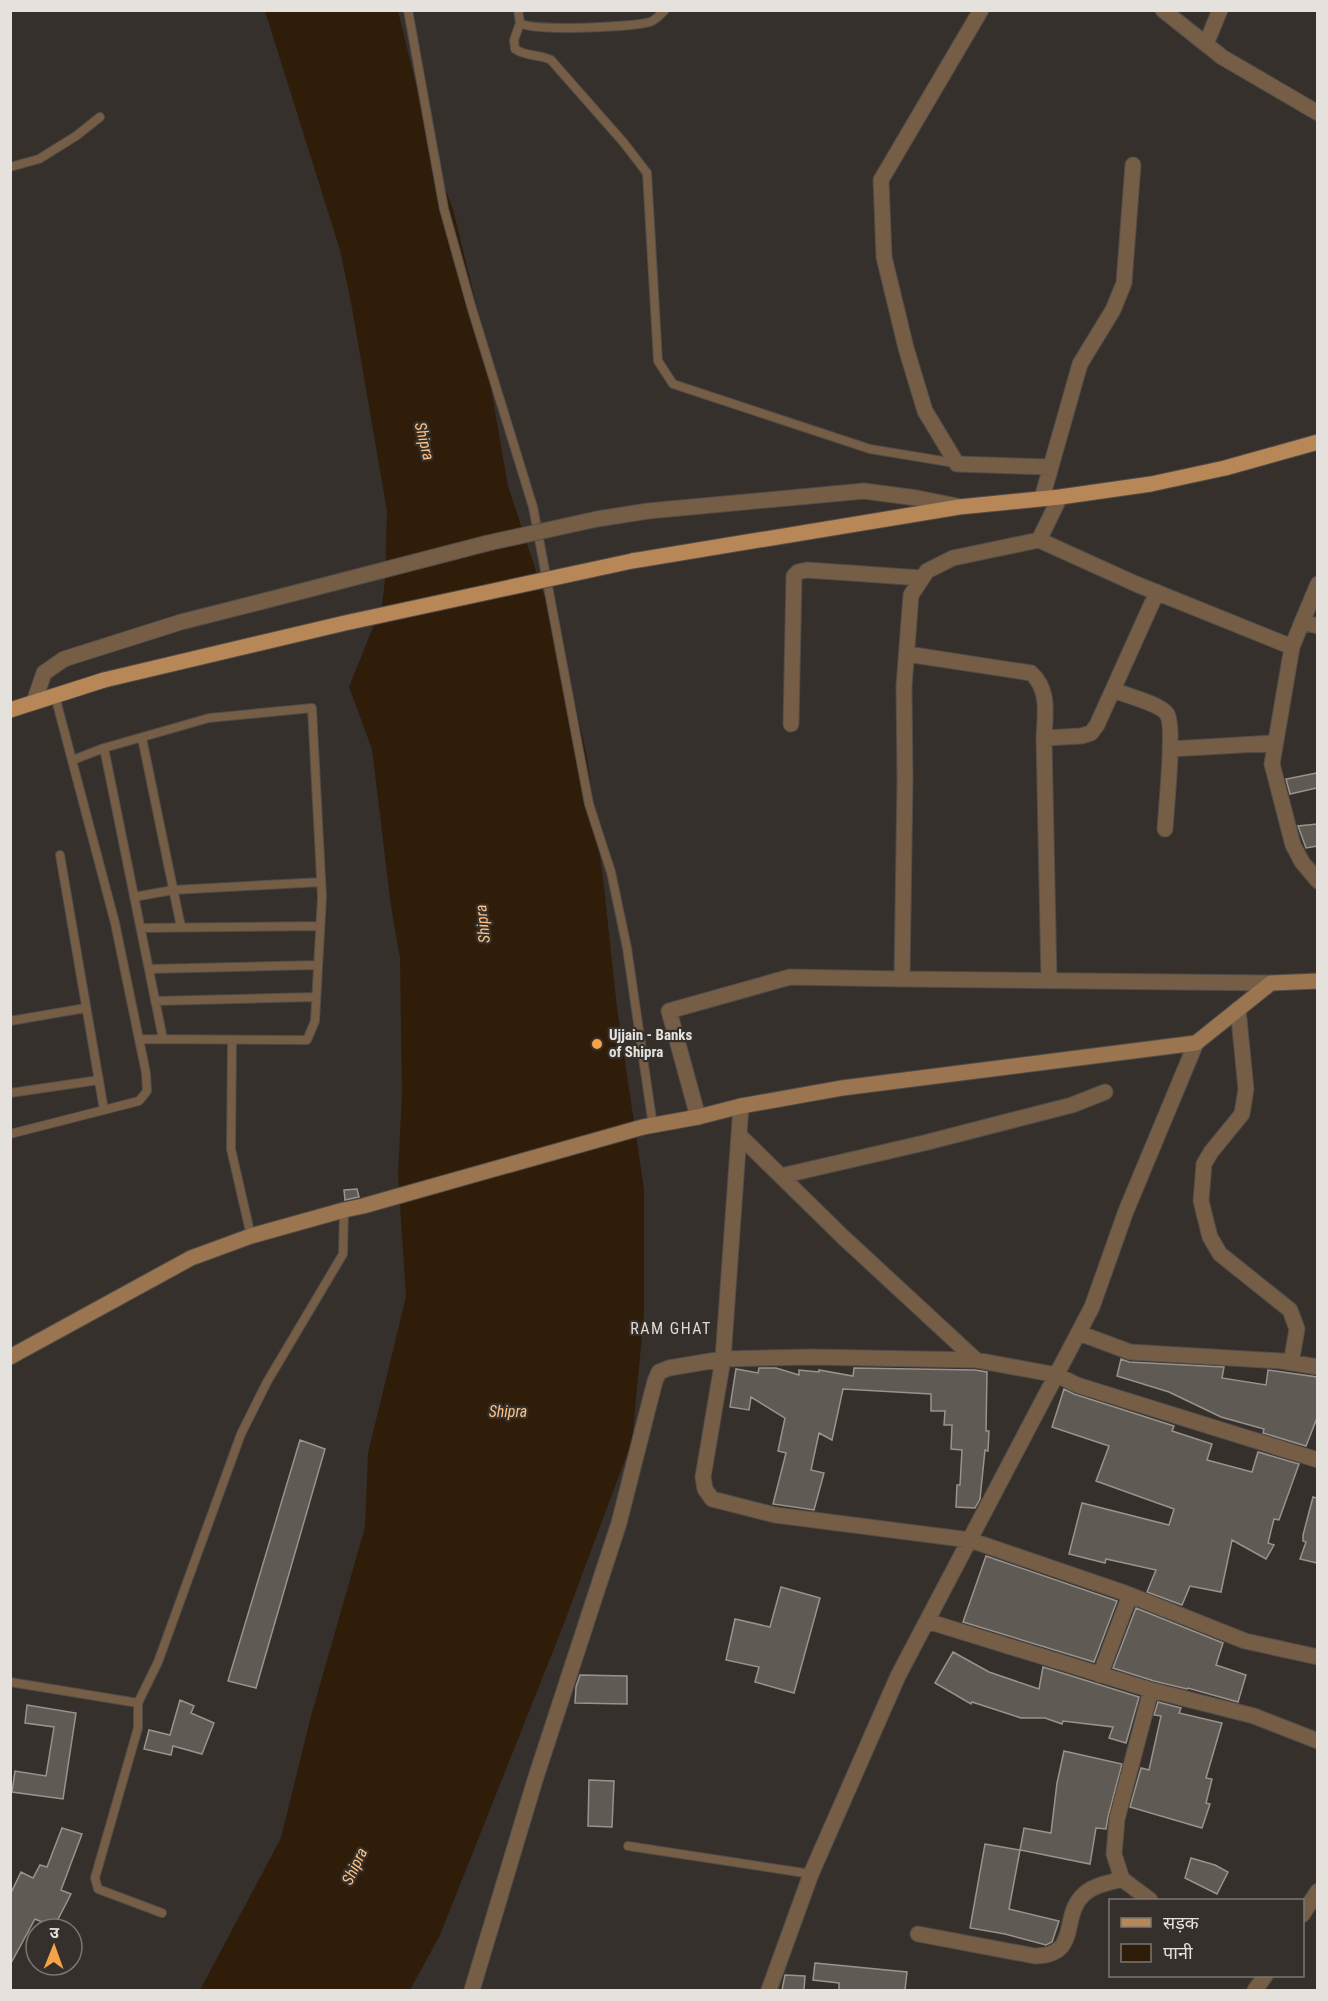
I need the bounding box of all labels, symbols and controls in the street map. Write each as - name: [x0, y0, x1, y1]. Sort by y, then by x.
- water label: Shipra: [411, 420, 438, 462]
- water label: Shipra: [471, 904, 494, 944]
- place label: Ujjain - Banks of Shipra: [609, 1026, 693, 1061]
- marker: Ujjain - Banks of Shipra: [590, 1037, 604, 1051]
- district label: RAM GHAT: [630, 1319, 712, 1338]
- water label: Shipra: [489, 1402, 527, 1421]
- water label: Shipra: [338, 1845, 371, 1888]
- legend: [1109, 1899, 1304, 1977]
- text: सड़क: [1163, 1912, 1200, 1933]
- north arrow: [24, 1917, 84, 1977]
- text: उ: [49, 1923, 60, 1942]
- text: पानी: [1163, 1942, 1193, 1963]

